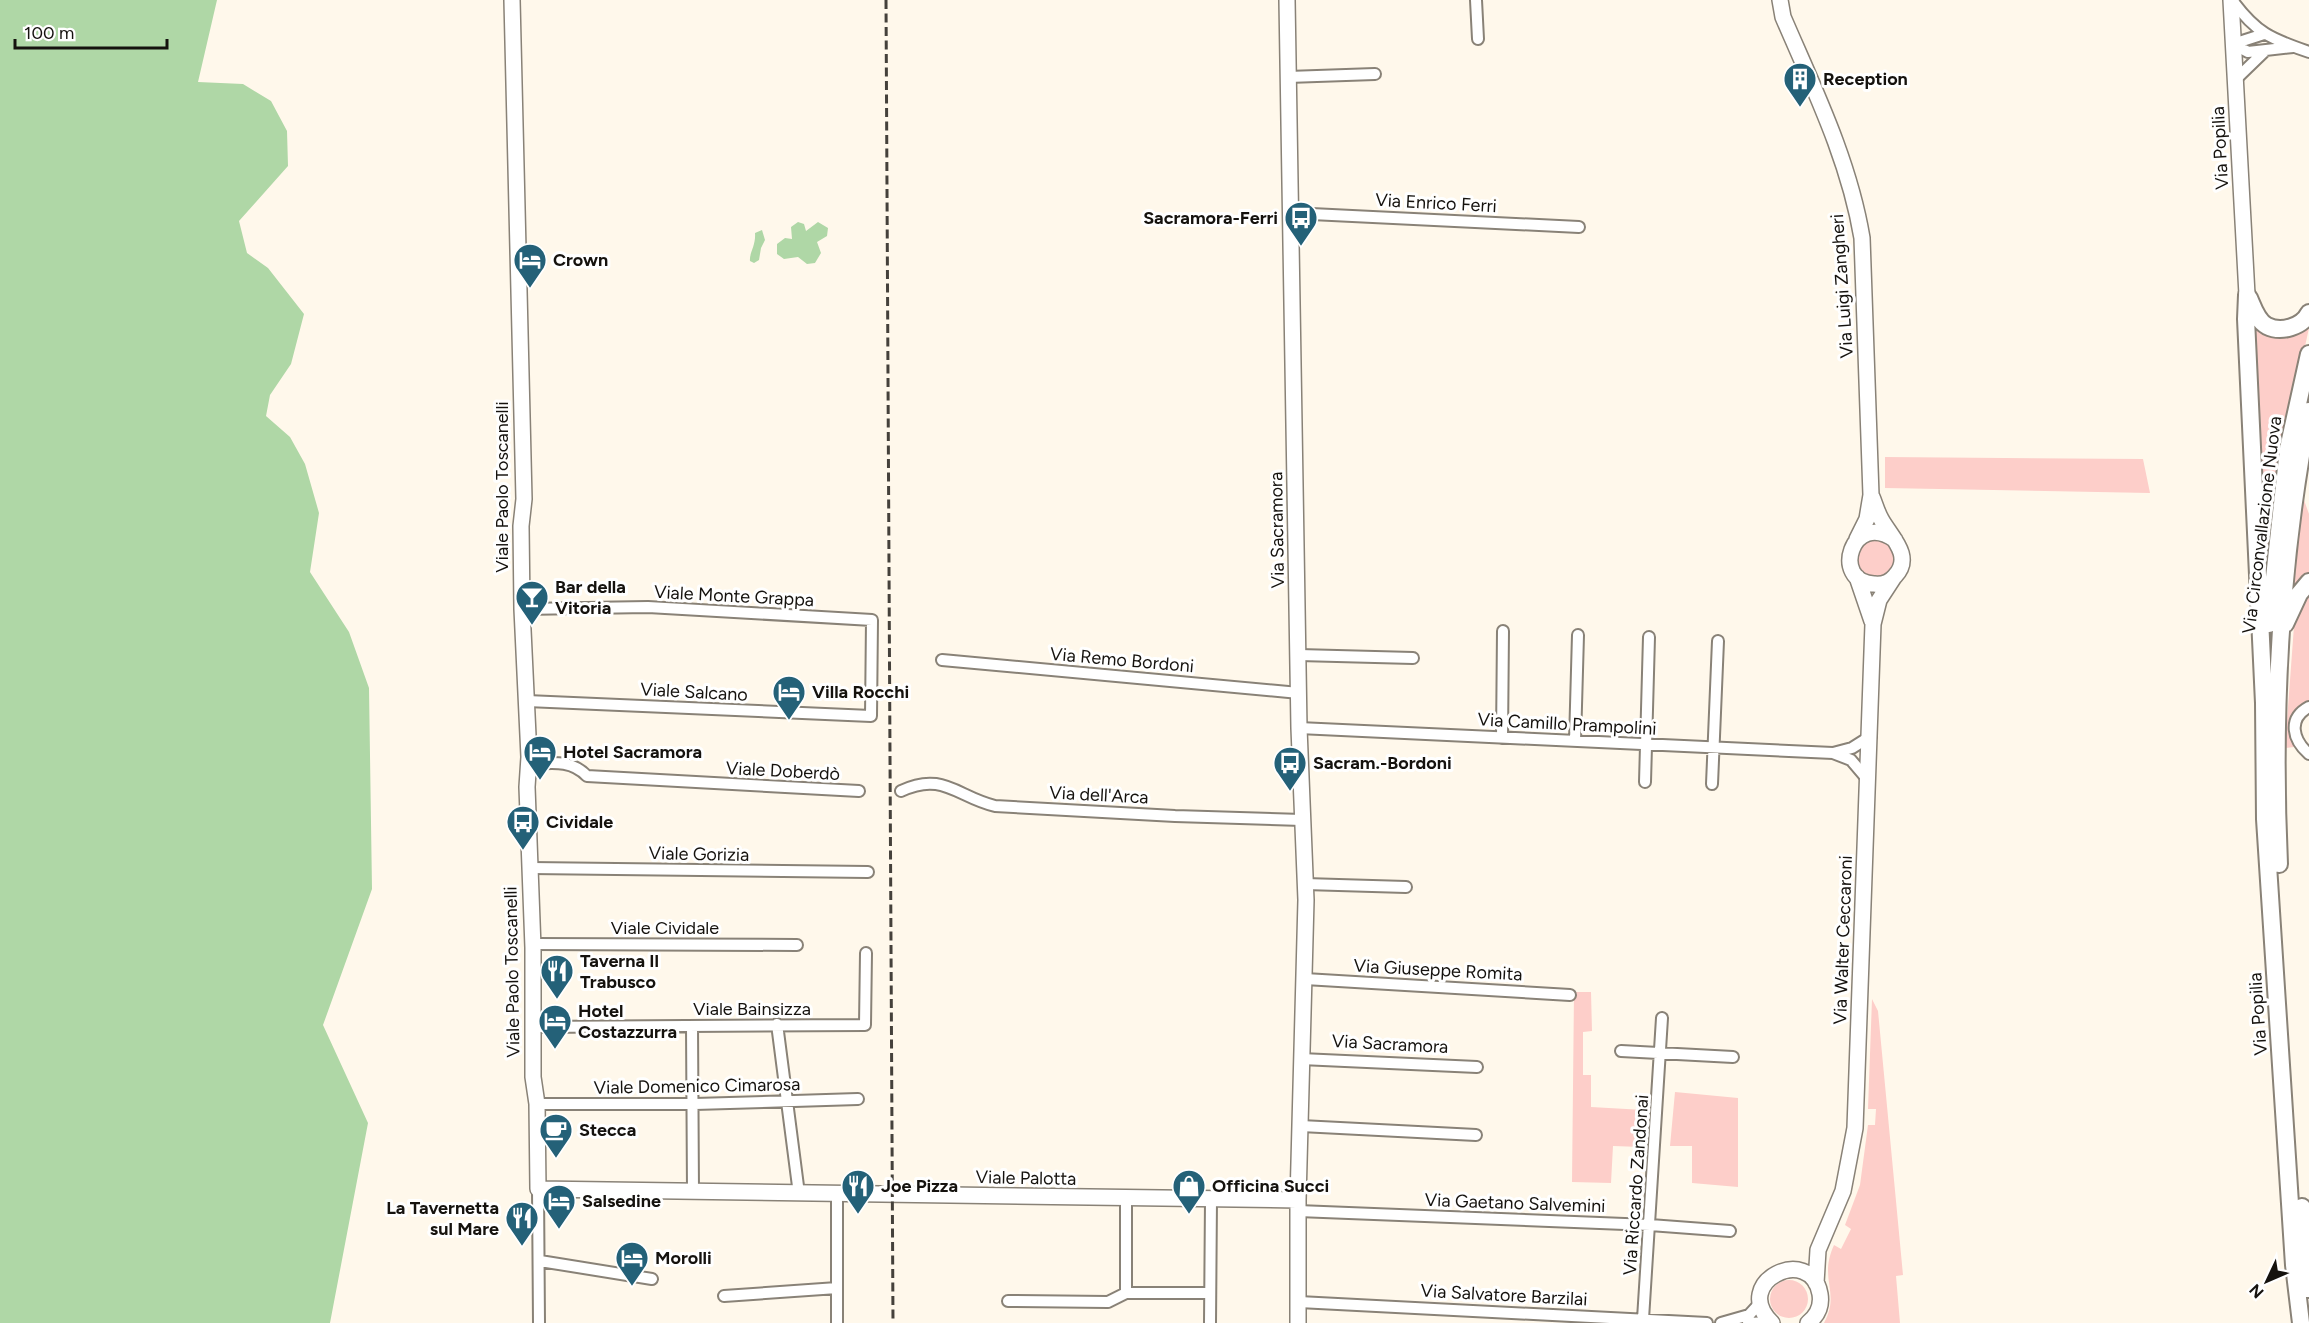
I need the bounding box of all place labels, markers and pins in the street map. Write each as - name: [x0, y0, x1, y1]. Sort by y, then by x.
- building icon: Reception: [1782, 61, 1818, 108]
- place label: Reception: [1823, 68, 1908, 90]
- bus stop icon: Sacramora-Ferri: [1283, 200, 1319, 247]
- place label: Sacramora-Ferri: [1143, 207, 1278, 229]
- hotel icon: Crown: [512, 242, 548, 289]
- place label: Crown: [553, 249, 608, 271]
- place label: Bar della Vitoria: [555, 576, 626, 619]
- bar icon: Bar della Vitoria: [514, 579, 550, 626]
- hotel icon: Villa Rocchi: [771, 674, 807, 721]
- place label: Villa Rocchi: [812, 681, 909, 703]
- hotel icon: Hotel Sacramora: [522, 734, 558, 781]
- place label: Hotel Sacramora: [563, 741, 702, 763]
- bus stop icon: Sacram.-Bordoni: [1272, 745, 1308, 792]
- place label: Sacram.-Bordoni: [1313, 752, 1452, 774]
- bus stop icon: Cividale: [505, 804, 541, 851]
- place label: Cividale: [546, 811, 613, 833]
- place label: Taverna Il Trabusco: [580, 950, 659, 993]
- restaurant icon: Taverna Il Trabusco: [539, 953, 575, 1000]
- place label: Hotel Costazzurra: [578, 1000, 677, 1043]
- hotel icon: Hotel Costazzurra: [537, 1003, 573, 1050]
- cafe icon: Stecca: [538, 1112, 574, 1159]
- place label: Stecca: [579, 1119, 636, 1141]
- restaurant icon: Joe Pizza: [840, 1168, 876, 1215]
- shop icon: Officina Succi: [1171, 1168, 1207, 1215]
- place label: Joe Pizza: [881, 1175, 958, 1197]
- place label: Officina Succi: [1212, 1175, 1329, 1197]
- hotel icon: Salsedine: [541, 1183, 577, 1230]
- place label: Salsedine: [582, 1190, 661, 1212]
- place label: La Tavernetta sul Mare: [386, 1197, 499, 1240]
- restaurant icon: La Tavernetta sul Mare: [504, 1200, 540, 1247]
- hotel icon: Morolli: [614, 1240, 650, 1287]
- place label: Morolli: [655, 1247, 712, 1269]

